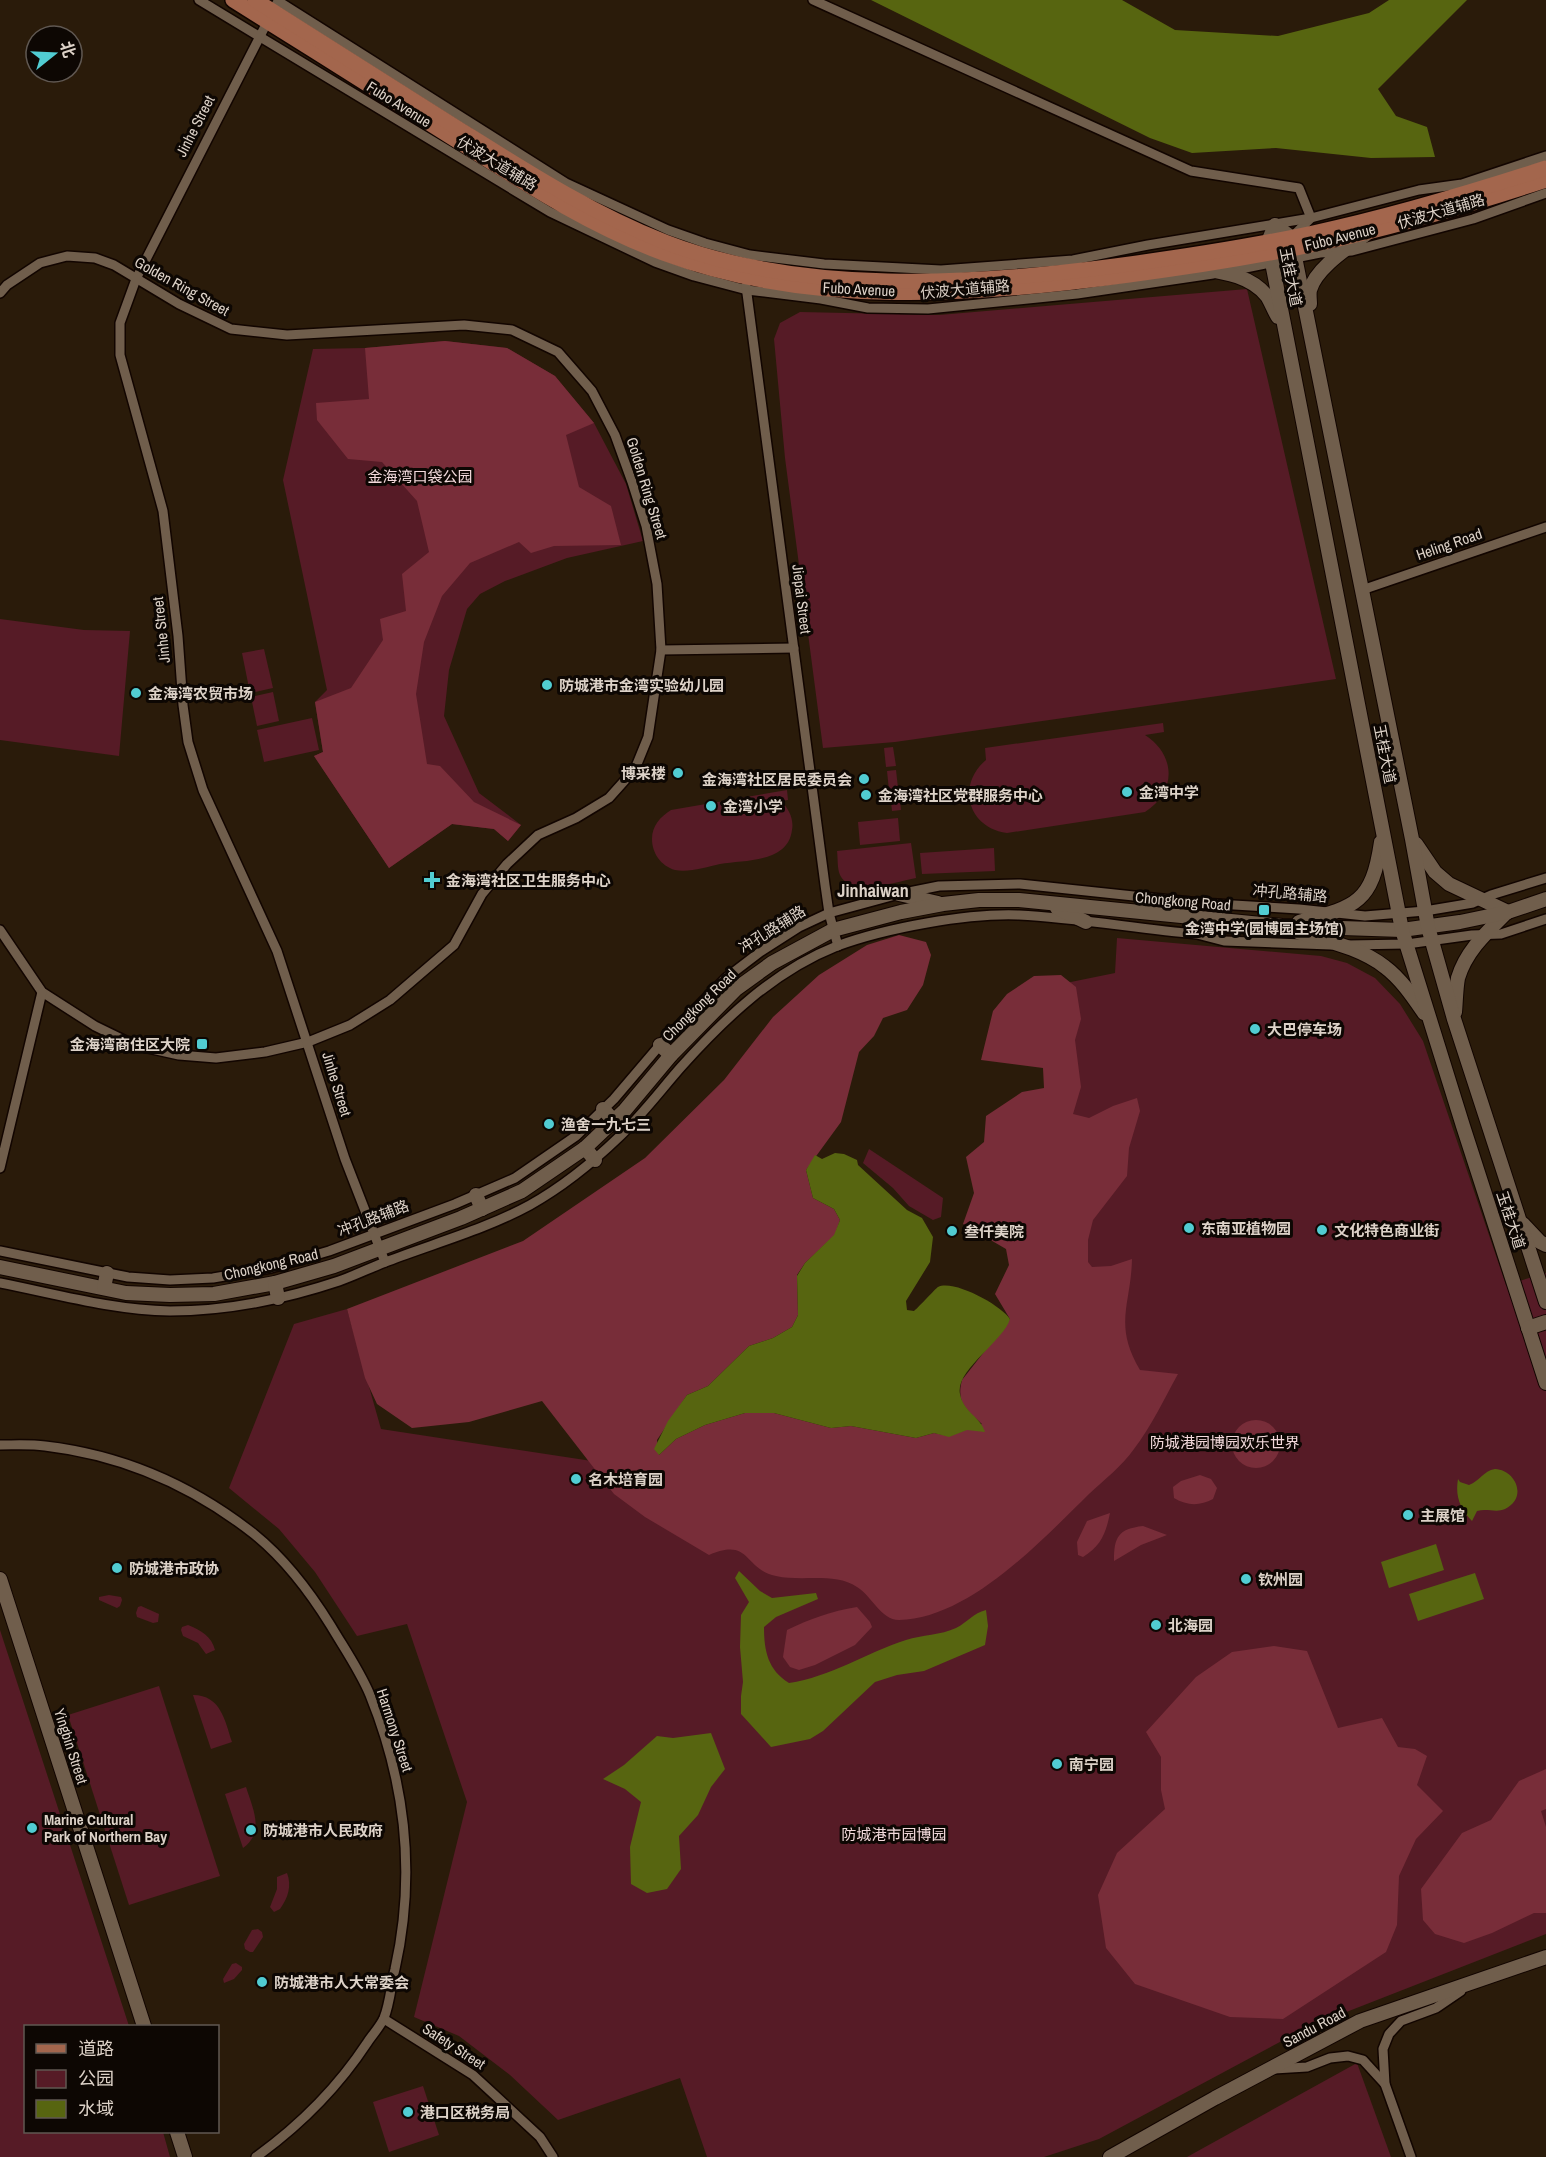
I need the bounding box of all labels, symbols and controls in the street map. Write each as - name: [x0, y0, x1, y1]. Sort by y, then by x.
- north arrow: [24, 24, 84, 84]
- text: 北: [55, 38, 81, 60]
- street label: Fubo Avenue: [363, 76, 435, 132]
- street label: Jinhe Street: [171, 91, 220, 160]
- street label: 伏波大道辅路: [453, 131, 541, 195]
- street label: 伏波大道辅路: [1395, 189, 1487, 233]
- street label: Fubo Avenue: [1302, 218, 1378, 256]
- street label: 玉桂大道: [1275, 246, 1307, 308]
- street label: Golden Ring Street: [131, 251, 234, 321]
- street label: 伏波大道辅路: [919, 275, 1011, 303]
- street label: Fubo Avenue: [822, 277, 896, 301]
- street label: Golden Ring Street: [622, 435, 673, 542]
- park label: 金海湾口袋公园: [367, 466, 473, 487]
- street label: Heling Road: [1413, 523, 1485, 565]
- street label: Jiepai Street: [787, 563, 817, 635]
- street label: Jinhe Street: [147, 595, 175, 664]
- place label: 防城港市金湾实验幼儿园: [559, 675, 724, 696]
- marker: 防城港市金湾实验幼儿园: [540, 678, 554, 692]
- place label: 金海湾农贸市场: [148, 683, 253, 704]
- marker: 金海湾农贸市场: [129, 686, 143, 700]
- street label: 玉桂大道: [1369, 723, 1401, 785]
- place label: 博采楼: [621, 763, 666, 784]
- marker: 博采楼: [671, 766, 685, 780]
- place label: 金海湾社区居民委员会: [702, 769, 852, 790]
- marker: 金海湾社区居民委员会: [857, 772, 871, 786]
- place label: 金湾中学: [1139, 782, 1199, 803]
- place label: 金海湾社区党群服务中心: [878, 785, 1043, 806]
- marker: 金湾中学: [1120, 785, 1134, 799]
- marker: 金海湾社区党群服务中心: [859, 788, 873, 802]
- place label: 金湾小学: [723, 796, 783, 817]
- marker: 金湾小学: [704, 799, 718, 813]
- place label: 金海湾社区卫生服务中心: [446, 870, 611, 891]
- marker: 金海湾社区卫生服务中心: [423, 871, 441, 889]
- district label: Jinhaiwan: [837, 878, 909, 903]
- street label: 冲孔路辅路: [1252, 879, 1328, 907]
- street label: Chongkong Road: [1134, 886, 1232, 916]
- street label: 冲孔路辅路: [735, 900, 809, 958]
- marker: 金湾中学(园博园主场馆): [1257, 903, 1271, 917]
- place label: 金湾中学(园博园主场馆): [1185, 918, 1343, 939]
- street label: Chongkong Road: [657, 964, 741, 1046]
- place label: 大巴停车场: [1267, 1019, 1342, 1040]
- marker: 大巴停车场: [1248, 1022, 1262, 1036]
- place label: 金海湾商住区大院: [70, 1034, 190, 1055]
- marker: 金海湾商住区大院: [195, 1037, 209, 1051]
- street label: Jinhe Street: [317, 1049, 357, 1119]
- place label: 渔舍一九七三: [561, 1114, 651, 1135]
- marker: 渔舍一九七三: [542, 1117, 556, 1131]
- street label: 玉桂大道: [1492, 1188, 1530, 1252]
- street label: 冲孔路辅路: [334, 1195, 412, 1241]
- place label: 东南亚植物园: [1201, 1218, 1291, 1239]
- place label: 文化特色商业街: [1334, 1220, 1439, 1241]
- place label: 叁仟美院: [964, 1221, 1024, 1242]
- marker: 东南亚植物园: [1182, 1221, 1196, 1235]
- marker: 文化特色商业街: [1315, 1223, 1329, 1237]
- marker: 叁仟美院: [945, 1224, 959, 1238]
- street label: Chongkong Road: [222, 1243, 320, 1285]
- park label: 防城港园博园欢乐世界: [1150, 1432, 1300, 1453]
- place label: 名木培育园: [588, 1469, 663, 1490]
- marker: 名木培育园: [569, 1472, 583, 1486]
- place label: 主展馆: [1420, 1505, 1465, 1526]
- marker: 主展馆: [1401, 1508, 1415, 1522]
- place label: 防城港市政协: [129, 1558, 219, 1579]
- marker: 防城港市政协: [110, 1561, 124, 1575]
- place label: 钦州园: [1258, 1569, 1303, 1590]
- marker: 钦州园: [1239, 1572, 1253, 1586]
- place label: 北海园: [1168, 1615, 1213, 1636]
- marker: 北海园: [1149, 1618, 1163, 1632]
- street label: Harmony Street: [372, 1686, 418, 1775]
- street label: Yingbin Street: [49, 1706, 93, 1787]
- place label: 南宁园: [1069, 1754, 1114, 1775]
- marker: 南宁园: [1050, 1757, 1064, 1771]
- place label: Marine Cultural Park of Northern Bay: [44, 1809, 167, 1847]
- place label: 防城港市人民政府: [263, 1820, 383, 1841]
- marker: Marine Cultural Park of Northern Bay: [25, 1821, 39, 1835]
- marker: 防城港市人民政府: [244, 1823, 258, 1837]
- park label: 防城港市园博园: [841, 1824, 947, 1845]
- place label: 防城港市人大常委会: [274, 1972, 409, 1993]
- marker: 防城港市人大常委会: [255, 1975, 269, 1989]
- street label: Sandu Road: [1279, 2002, 1349, 2052]
- street label: Safety Street: [418, 2018, 490, 2074]
- legend: [24, 2025, 219, 2133]
- text: 道路: [78, 2036, 114, 2061]
- text: 公园: [78, 2066, 114, 2091]
- text: 水域: [78, 2096, 114, 2121]
- place label: 港口区税务局: [420, 2102, 510, 2123]
- marker: 港口区税务局: [401, 2105, 415, 2119]

